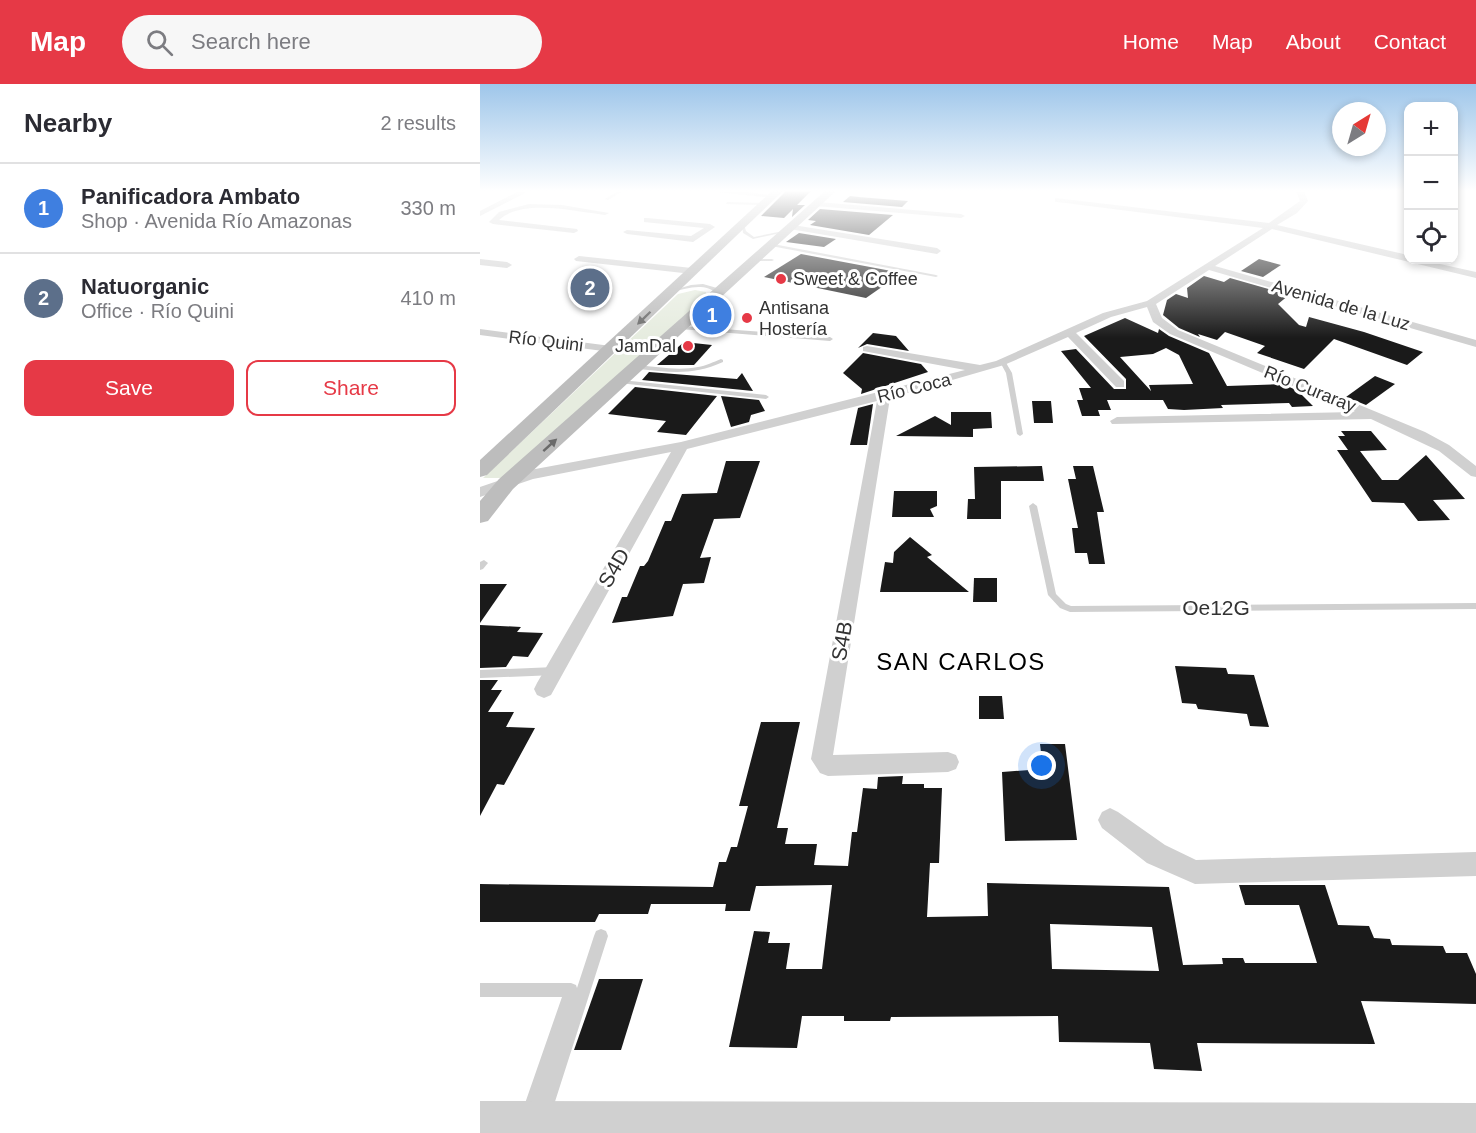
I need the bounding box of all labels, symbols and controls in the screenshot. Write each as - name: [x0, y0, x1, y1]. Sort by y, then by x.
- search box: [122, 15, 542, 69]
- text: Map: [30, 26, 86, 57]
- icon: search: [143, 26, 176, 59]
- text: Search here: [191, 29, 311, 54]
- text: Home: [1123, 30, 1179, 53]
- text: Map: [1212, 30, 1253, 53]
- text: About: [1286, 30, 1341, 53]
- text: Contact: [1374, 30, 1446, 53]
- north arrow: [1332, 102, 1386, 156]
- map controls: [1404, 102, 1458, 264]
- button: +: [1404, 102, 1458, 156]
- text: Nearby: [24, 108, 112, 138]
- text: 2 results: [380, 112, 456, 134]
- button: −: [1404, 156, 1458, 210]
- text: Panificadora Ambato: [81, 184, 300, 209]
- text: 1: [38, 197, 49, 219]
- text: 330 m: [400, 197, 456, 219]
- text: Shop · Avenida Río Amazonas: [81, 210, 352, 232]
- button: locate: [1404, 210, 1458, 264]
- pin: 2: [570, 266, 610, 310]
- place label: Sweet & Coffee: [793, 269, 918, 289]
- marker: Sweet & Coffee: [774, 272, 788, 286]
- text: Natuorganic: [81, 274, 209, 299]
- street label: Avenida de la Luz: [1270, 276, 1412, 334]
- text: 2: [38, 287, 49, 309]
- text: 410 m: [400, 287, 456, 309]
- pin: 1: [692, 292, 732, 338]
- place label: Antisana Hostería: [759, 298, 830, 339]
- text: Office · Río Quini: [81, 300, 234, 322]
- one-way arrow: [638, 310, 652, 324]
- marker: Antisana Hostería: [740, 311, 754, 325]
- street label: Río Quini: [508, 327, 584, 355]
- place label: JamDal: [615, 336, 676, 356]
- marker: JamDal: [681, 339, 695, 353]
- button: Save: [24, 360, 234, 416]
- button: Share: [246, 360, 456, 416]
- street label: Río Curaray: [1261, 362, 1359, 416]
- street label: Río Coca: [875, 369, 954, 407]
- one-way arrow: [542, 439, 557, 452]
- street label: S4D: [593, 544, 634, 591]
- street label: Oe12G: [1182, 596, 1250, 619]
- street label: S4B: [827, 619, 856, 662]
- district label: SAN CARLOS: [876, 648, 1046, 675]
- your location: [1027, 751, 1056, 780]

